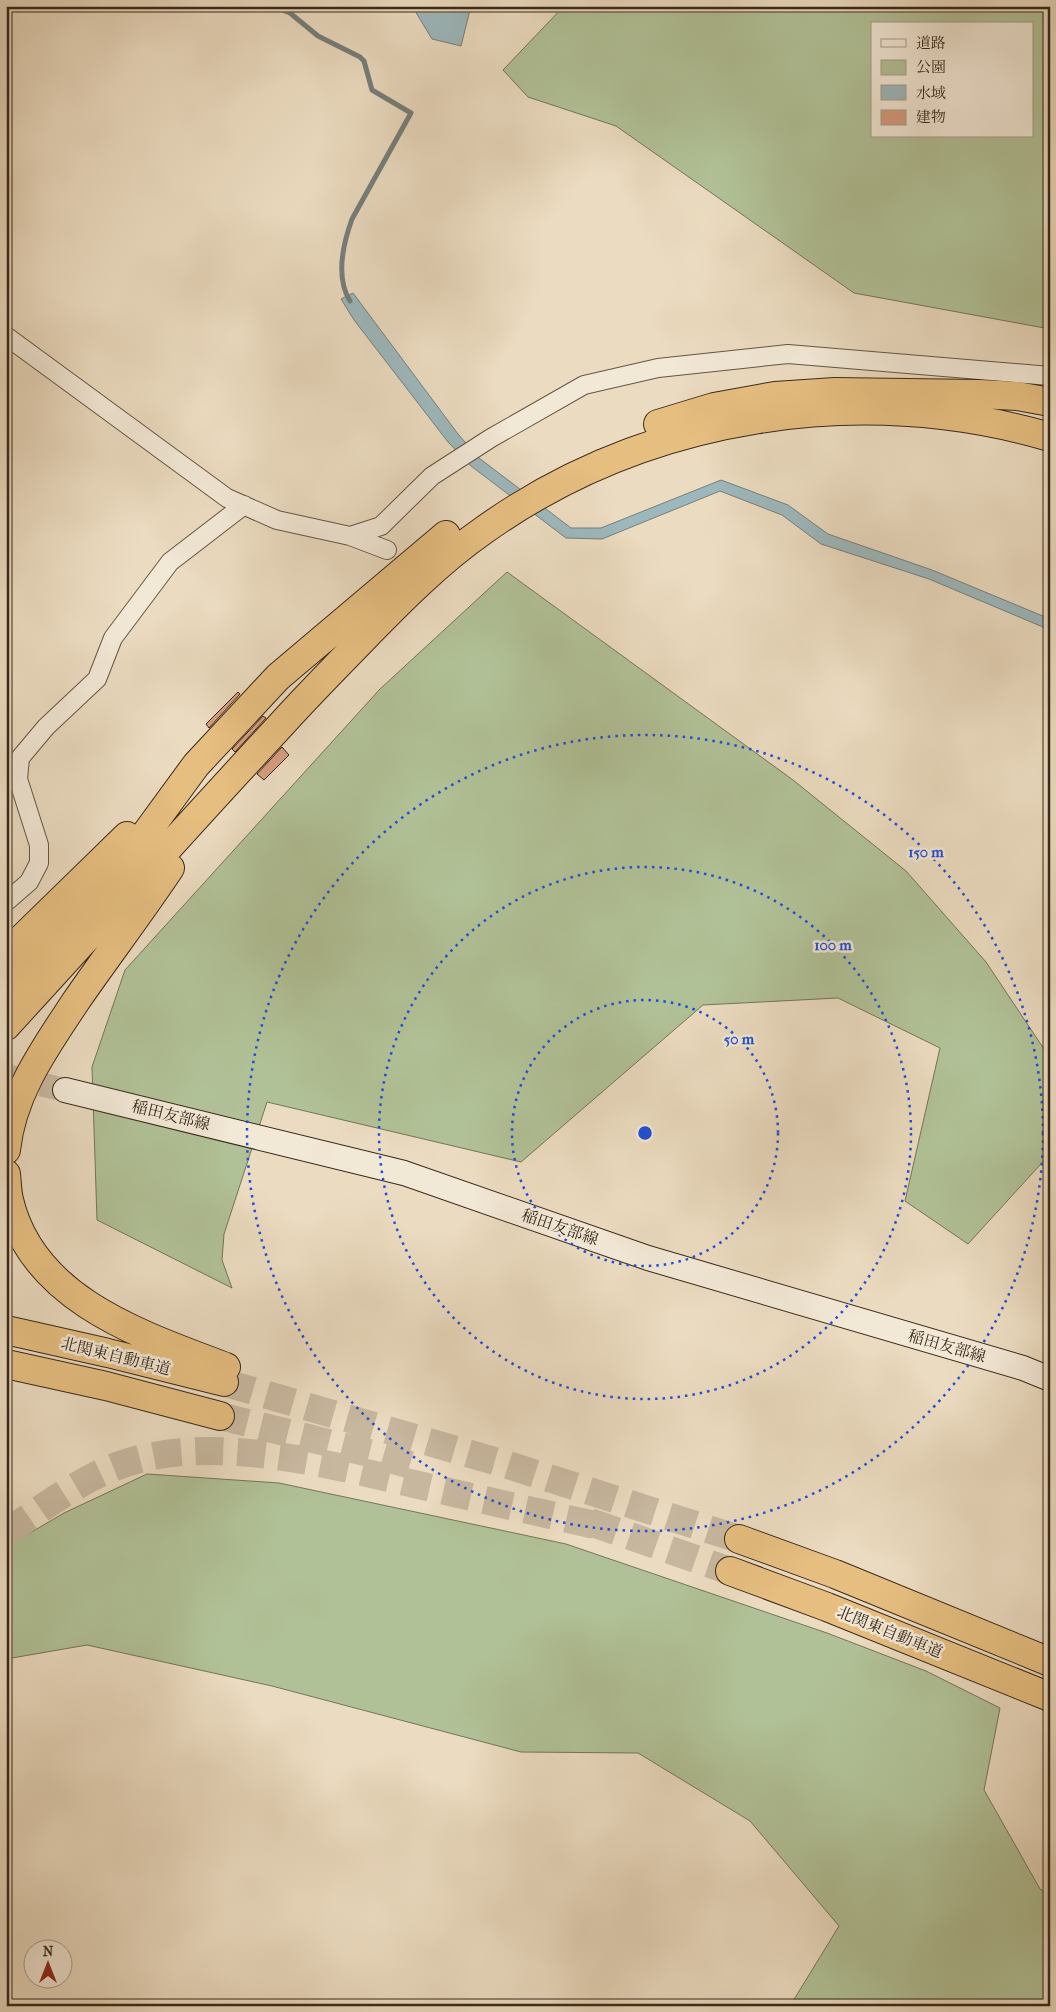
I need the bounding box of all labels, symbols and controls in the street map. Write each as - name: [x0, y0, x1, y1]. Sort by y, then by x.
- legend: [871, 22, 1034, 138]
- text: 道路: [916, 34, 946, 52]
- text: 公園: [916, 58, 946, 76]
- text: 水域: [916, 84, 946, 102]
- text: 建物: [916, 108, 946, 126]
- text: 150 m: [908, 843, 944, 861]
- text: 100 m: [814, 936, 852, 954]
- text: 50 m: [724, 1030, 755, 1048]
- street label: 稲田友部線: [130, 1096, 212, 1134]
- centre of rings: [636, 1124, 654, 1142]
- street label: 稲田友部線: [519, 1205, 601, 1249]
- street label: 稲田友部線: [906, 1326, 988, 1366]
- street label: 北関東自動車道: [59, 1333, 173, 1379]
- street label: 北関東自動車道: [835, 1602, 945, 1662]
- north arrow: [22, 1940, 72, 1990]
- text: N: [43, 1943, 54, 1960]

